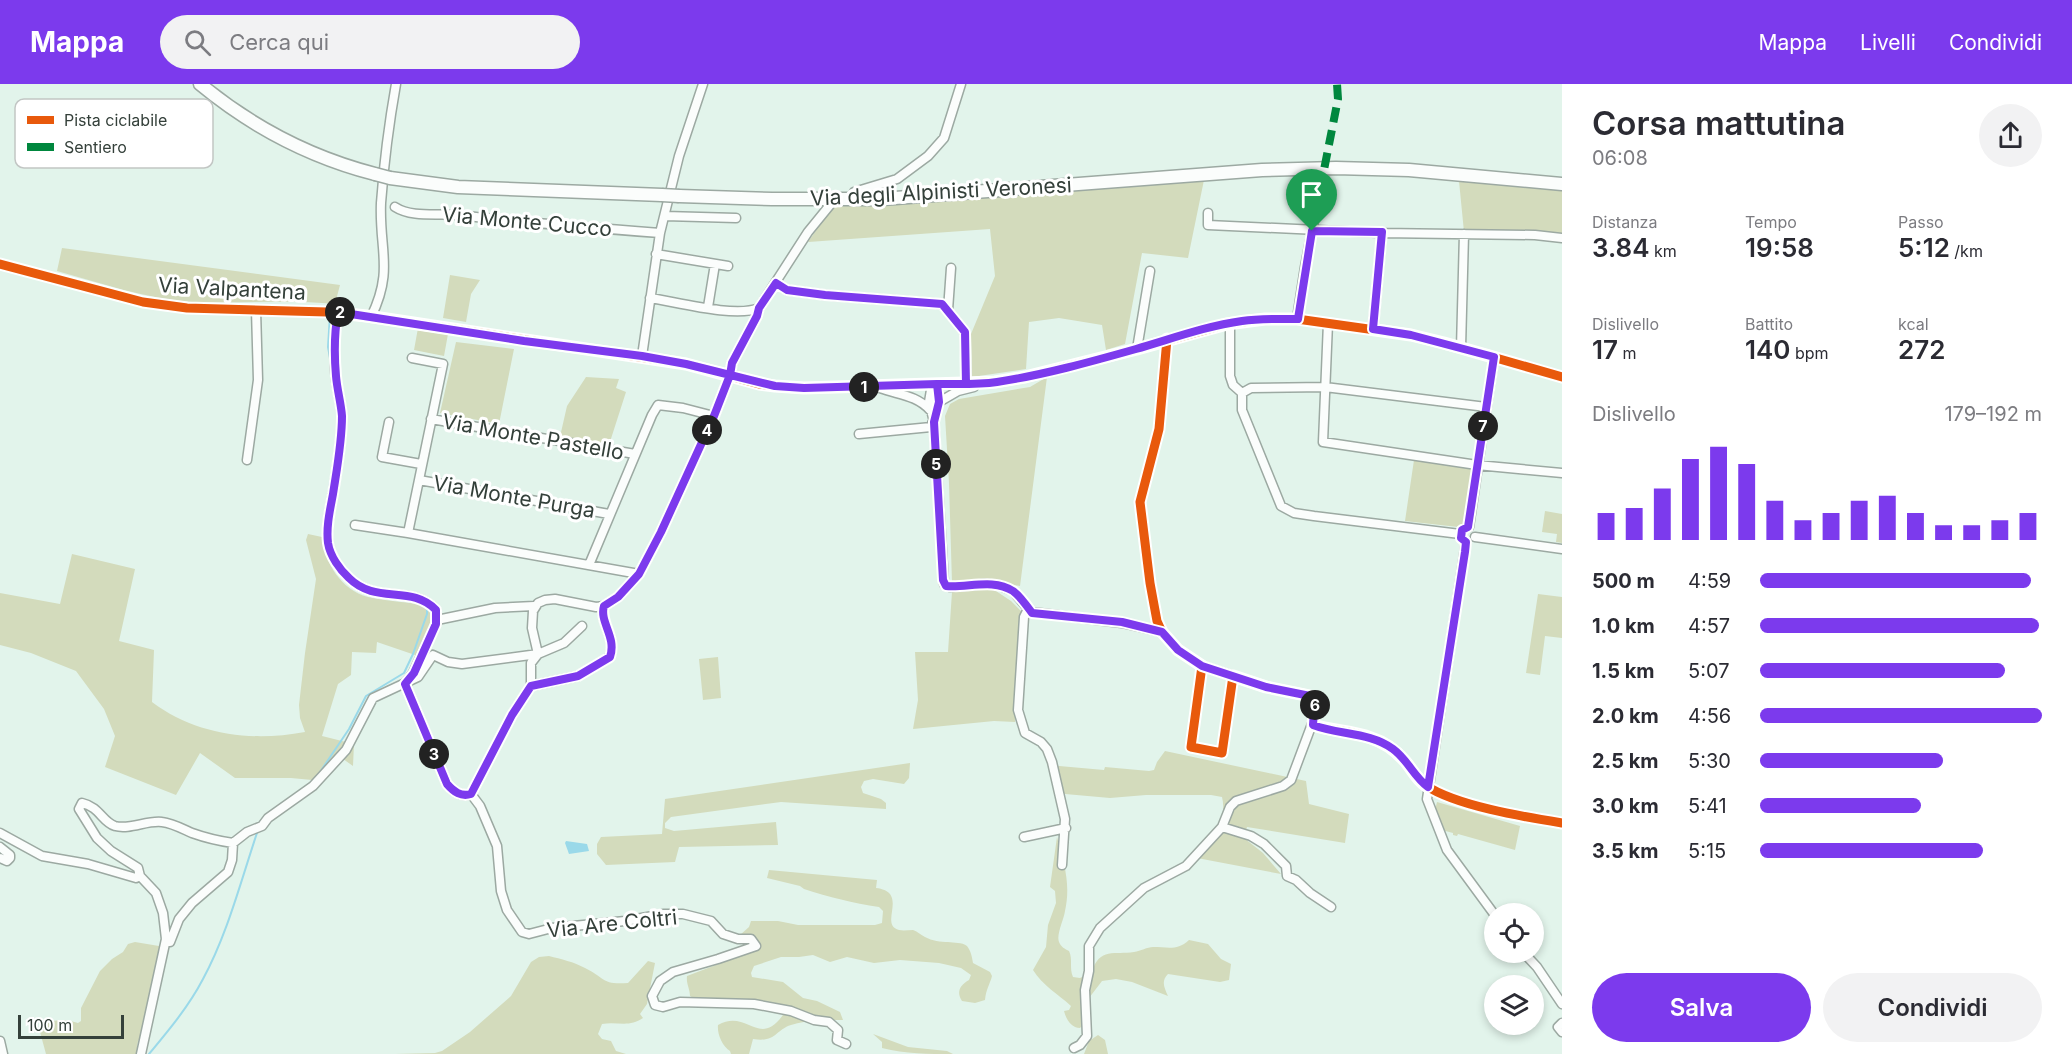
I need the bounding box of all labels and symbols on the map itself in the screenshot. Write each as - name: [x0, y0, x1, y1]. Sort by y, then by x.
- legend: [15, 99, 213, 168]
- text: Pista ciclabile: [64, 110, 167, 130]
- text: Sentiero: [64, 137, 127, 157]
- pin: [1286, 169, 1337, 231]
- street label: Via degli Alpinisti Veronesi: [810, 172, 1072, 211]
- street label: Via Monte Cucco: [441, 202, 613, 241]
- street label: Via Valpantena: [157, 272, 307, 305]
- pin: 2: [325, 297, 355, 327]
- pin: 1: [849, 372, 879, 402]
- street label: Via Monte Pastello: [440, 408, 626, 465]
- pin: 7: [1468, 411, 1498, 441]
- pin: 4: [692, 415, 722, 445]
- pin: 5: [921, 449, 951, 479]
- street label: Via Monte Purga: [431, 470, 597, 523]
- pin: 6: [1300, 690, 1330, 720]
- pin: 3: [419, 739, 449, 769]
- street label: Via Are Coltri: [546, 904, 678, 943]
- scale bar: [18, 1012, 124, 1040]

